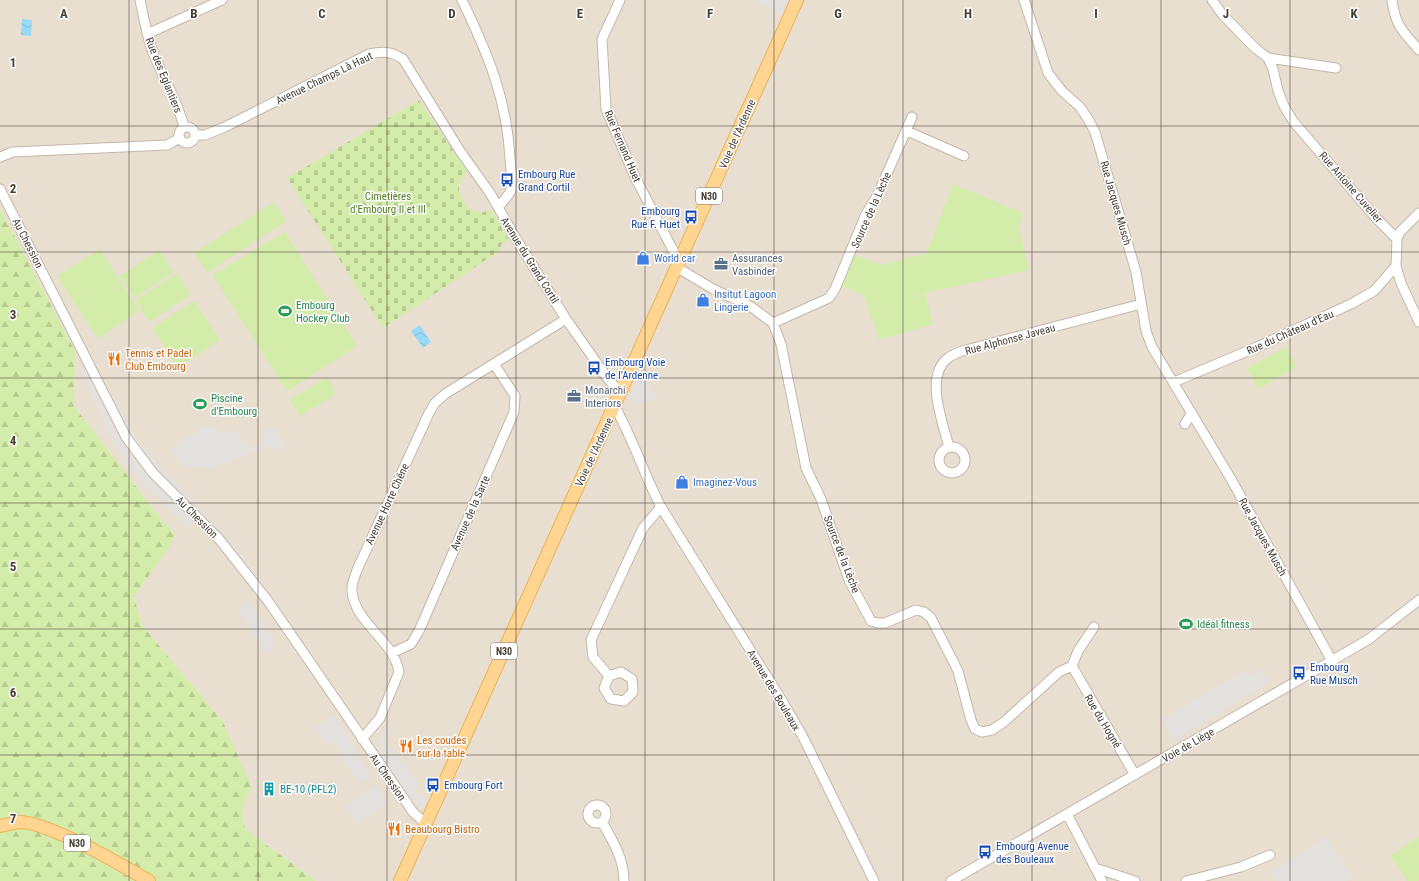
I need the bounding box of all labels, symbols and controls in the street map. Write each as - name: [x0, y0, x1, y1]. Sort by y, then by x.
- text: A: [60, 6, 68, 21]
- text: B: [190, 6, 198, 21]
- text: C: [318, 6, 326, 21]
- text: D: [448, 6, 456, 21]
- text: E: [577, 6, 584, 21]
- text: F: [707, 6, 713, 21]
- text: G: [834, 6, 842, 21]
- text: H: [964, 6, 972, 21]
- text: I: [1094, 6, 1098, 21]
- text: J: [1223, 6, 1229, 21]
- text: K: [1350, 6, 1358, 21]
- street label: Rue des Eglantiers: [142, 36, 185, 115]
- street label: Avenue Champs Là Haut: [274, 49, 375, 108]
- text: 1: [10, 55, 16, 70]
- street label: Voie de l'Ardenne: [716, 97, 759, 171]
- street label: Rue Fernand Huet: [602, 108, 644, 184]
- street label: Rue Antoine Cuvelier: [1316, 149, 1385, 226]
- street label: Rue Jacques Musch: [1097, 160, 1134, 247]
- place label: Embourg Rue Grand Cortil: [518, 168, 576, 194]
- street label: Source de la Lèche: [849, 170, 894, 250]
- bus stop icon: Embourg Rue Grand Cortil: [499, 172, 515, 188]
- text: 2: [10, 181, 17, 196]
- road number: N30: [696, 188, 722, 204]
- park label: Cimetières d'Embourg II et III: [350, 190, 426, 216]
- place label: Embourg Rue F. Huet: [631, 205, 680, 231]
- bus stop icon: Embourg Rue F. Huet: [683, 209, 699, 225]
- street label: Avenue du Grand Cortil: [498, 215, 561, 306]
- street label: Au Chession: [9, 216, 46, 270]
- shop icon: World car: [635, 250, 651, 266]
- place label: World car: [654, 252, 696, 265]
- place label: Assurances Vasbinder: [732, 252, 783, 278]
- office icon: Assurances Vasbinder: [713, 256, 729, 272]
- place label: Insitut Lagoon Lingerie: [714, 288, 776, 314]
- shop icon: Insitut Lagoon Lingerie: [695, 292, 711, 308]
- place label: Embourg Hockey Club: [296, 299, 350, 325]
- sports icon: Embourg Hockey Club: [277, 303, 293, 319]
- text: 3: [10, 307, 16, 322]
- street label: Rue du Château d'Eau: [1245, 307, 1336, 357]
- street label: Rue Alphonse Javeau: [964, 321, 1057, 358]
- place label: Tennis et Padel Club Embourg: [125, 347, 191, 373]
- restaurant icon: Tennis et Padel Club Embourg: [106, 351, 122, 367]
- place label: Embourg Voie de l’Ardenne: [605, 356, 665, 382]
- bus stop icon: Embourg Voie de l’Ardenne: [586, 360, 602, 376]
- place label: Monarchi Interiors: [585, 384, 626, 410]
- office icon: Monarchi Interiors: [566, 388, 582, 404]
- place label: Piscine d’Embourg: [211, 392, 257, 418]
- sports icon: Piscine d’Embourg: [192, 396, 208, 412]
- street label: Voie de l'Ardenne: [573, 416, 616, 489]
- text: 4: [10, 433, 17, 448]
- street label: Avenue Horte Chêne: [363, 461, 412, 547]
- street label: Avenue de la Sarte: [448, 474, 493, 553]
- shop icon: Imaginez-Vous: [674, 474, 690, 490]
- place label: Imaginez-Vous: [693, 476, 757, 489]
- street label: Au Chession: [173, 494, 220, 541]
- street label: Rue Jacques Musch: [1236, 496, 1289, 578]
- street label: Source de la Lèche: [821, 514, 862, 595]
- text: 5: [10, 559, 17, 574]
- sports icon: Idéal fitness: [1178, 616, 1194, 632]
- place label: Idéal fitness: [1197, 618, 1250, 631]
- road number: N30: [491, 643, 517, 659]
- street label: Avenue des Bouleaux: [744, 647, 803, 733]
- place label: Embourg Rue Musch: [1310, 661, 1358, 687]
- bus stop icon: Embourg Rue Musch: [1291, 665, 1307, 681]
- text: 6: [10, 685, 17, 700]
- street label: Rue du Hogné: [1081, 692, 1124, 750]
- street label: Voie de Liège: [1160, 725, 1217, 766]
- place label: Les coudes sur la table: [417, 734, 466, 760]
- restaurant icon: Les coudes sur la table: [398, 738, 414, 754]
- street label: Au Chession: [367, 751, 408, 803]
- bus stop icon: Embourg Fort: [425, 777, 441, 793]
- place label: Embourg Fort: [444, 779, 503, 792]
- building icon: BE-10 (PFL2): [261, 781, 277, 797]
- place label: BE-10 (PFL2): [280, 783, 337, 796]
- text: 7: [10, 811, 17, 826]
- restaurant icon: Beaubourg Bistro: [386, 821, 402, 837]
- place label: Beaubourg Bistro: [405, 823, 480, 836]
- road number: N30: [64, 835, 90, 851]
- place label: Embourg Avenue des Bouleaux: [996, 840, 1069, 866]
- bus stop icon: Embourg Avenue des Bouleaux: [977, 844, 993, 860]

